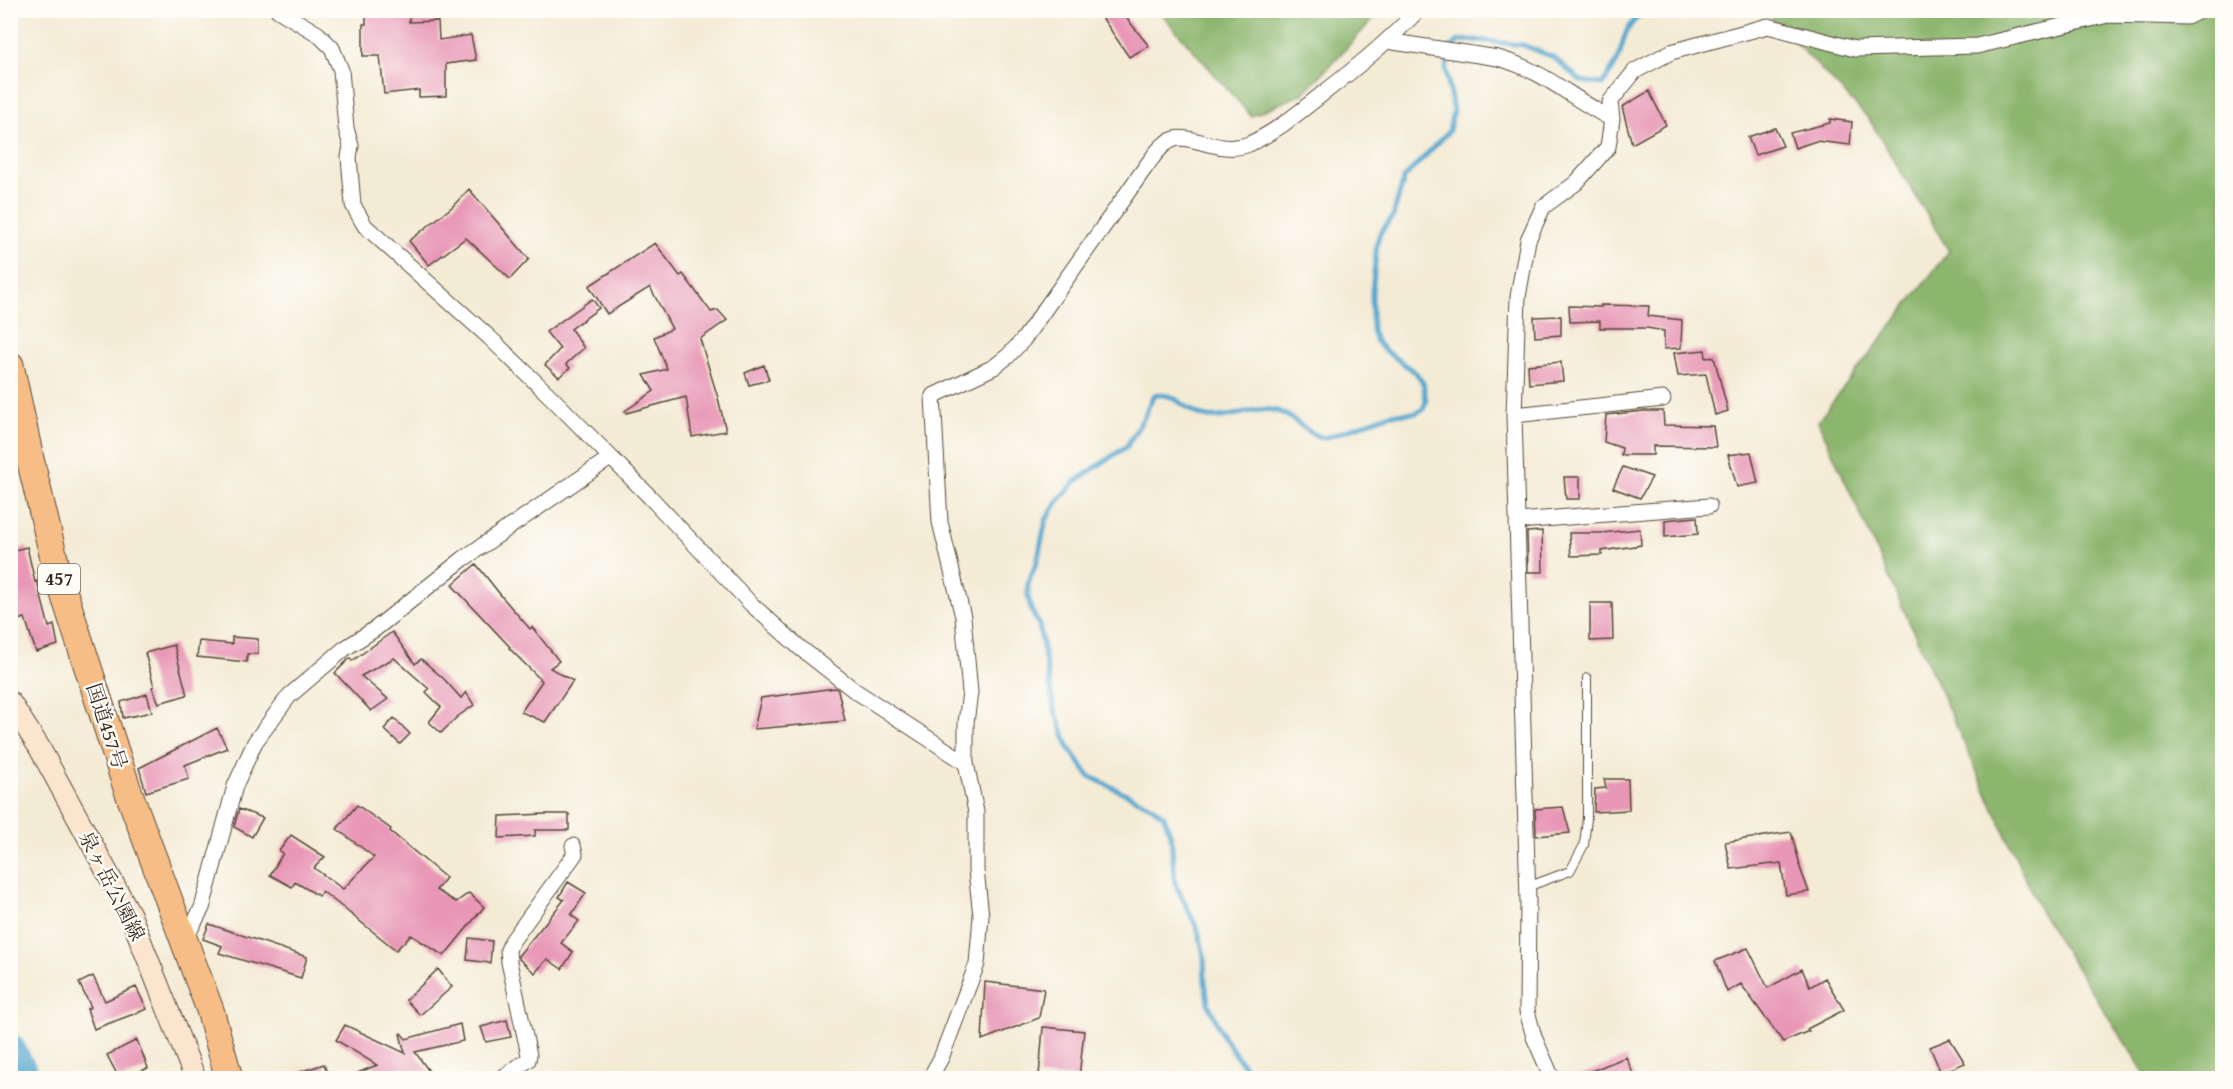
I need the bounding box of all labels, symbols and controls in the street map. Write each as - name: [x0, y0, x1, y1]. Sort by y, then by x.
- road number: 457: [38, 564, 80, 594]
- street label: 国道457号: [80, 679, 135, 773]
- street label: 泉ヶ岳公園線: [72, 826, 153, 946]

